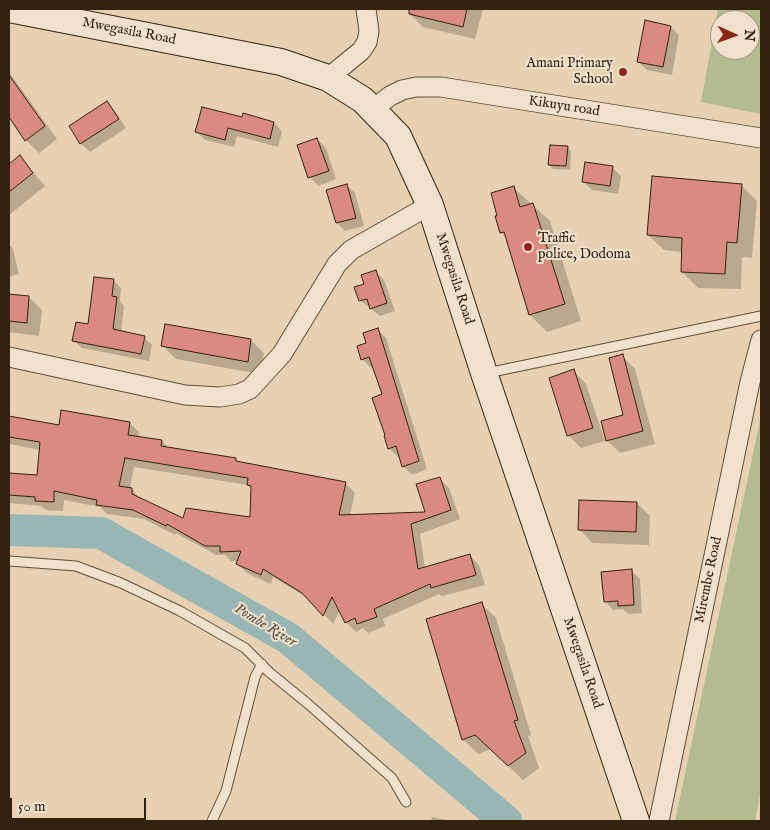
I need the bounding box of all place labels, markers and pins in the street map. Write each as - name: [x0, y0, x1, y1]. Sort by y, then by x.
- place label: Amani Primary School: [527, 56, 613, 88]
- marker: Amani Primary School: [617, 66, 629, 78]
- place label: Traffic police, Dodoma: [538, 231, 630, 264]
- marker: Traffic police, Dodoma: [522, 241, 534, 253]

